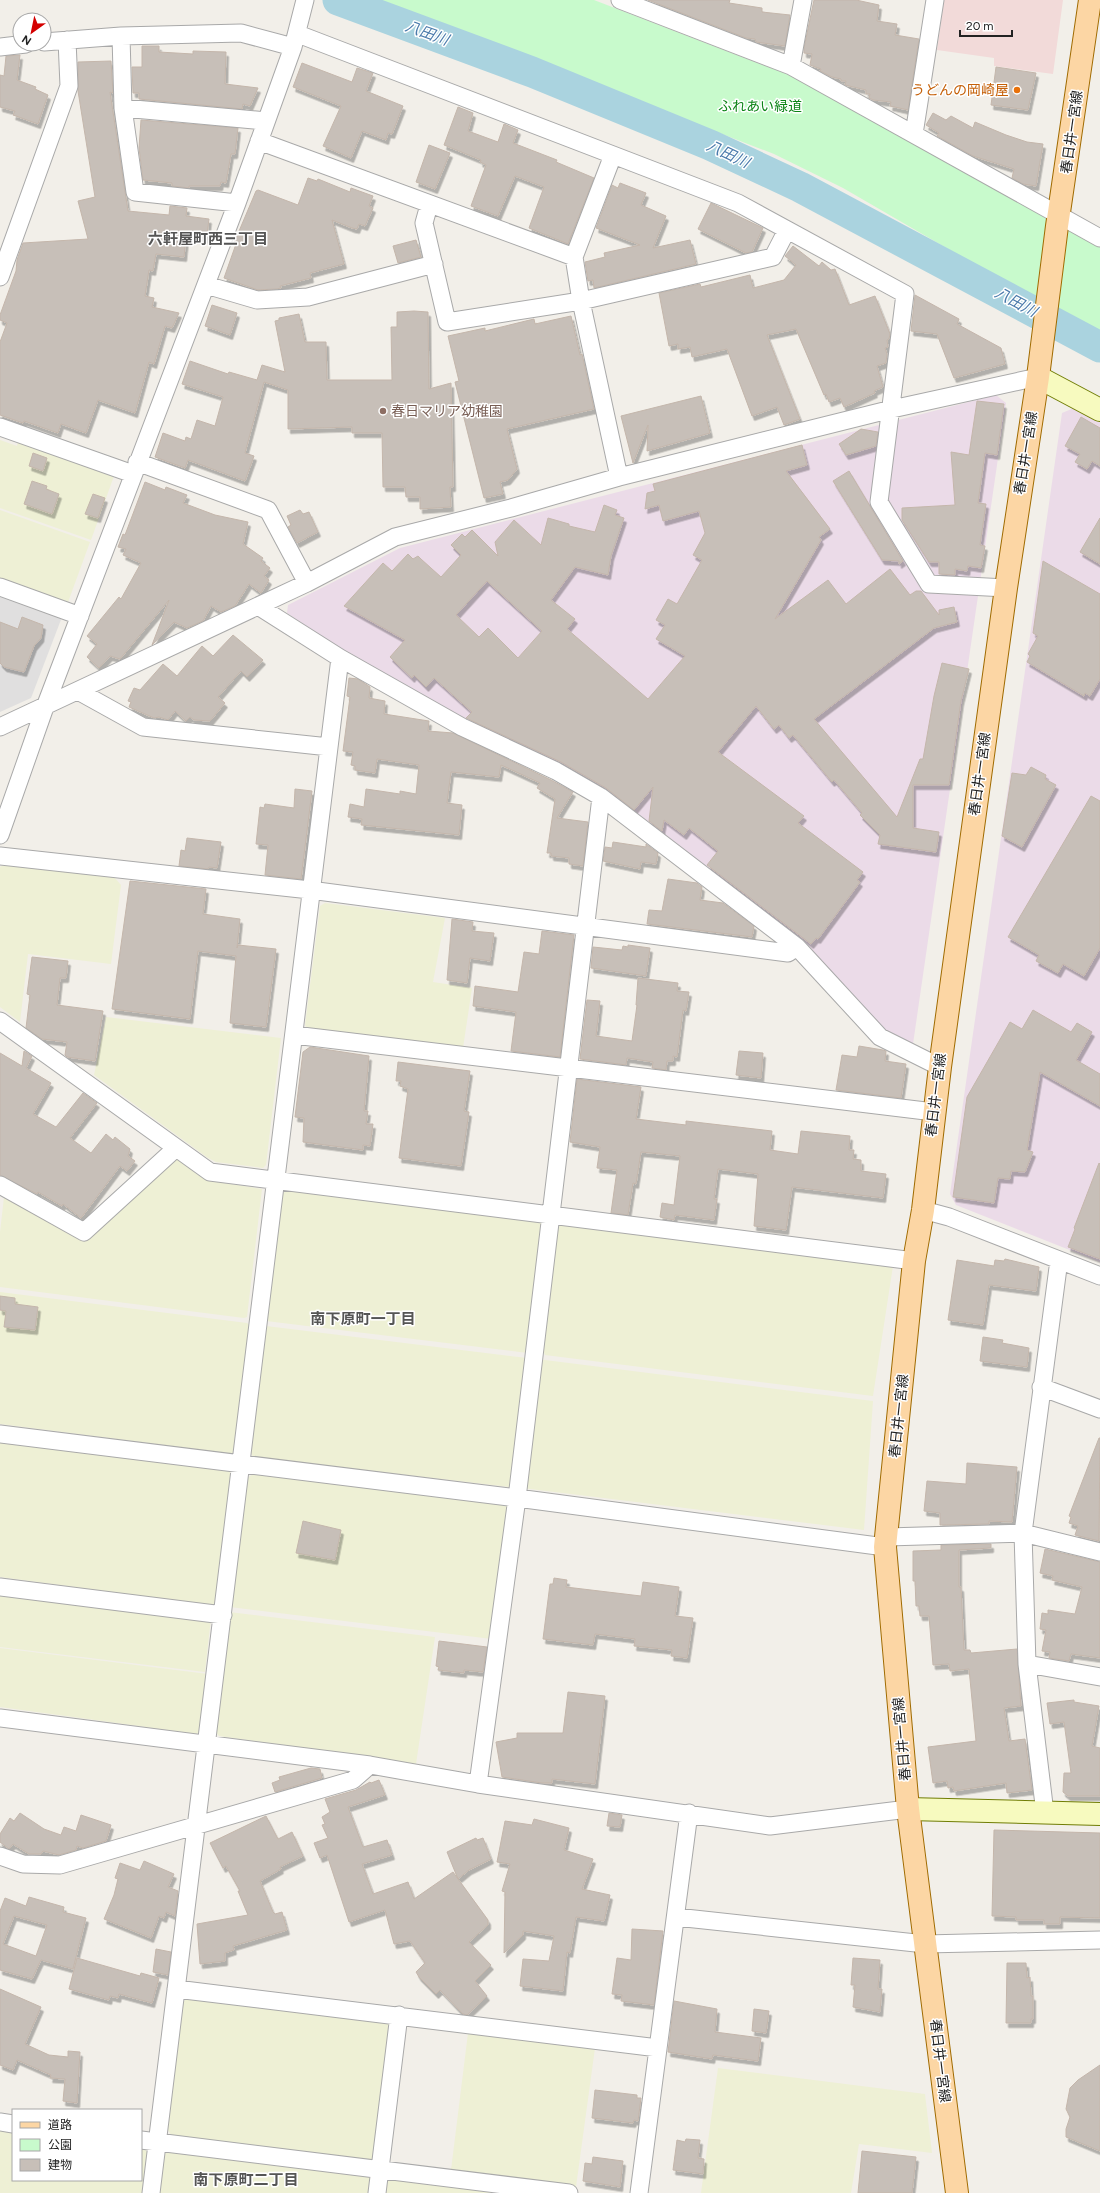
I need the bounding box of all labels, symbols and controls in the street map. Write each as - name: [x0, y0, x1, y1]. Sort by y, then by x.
- north arrow: [12, 12, 52, 52]
- scale bar: [960, 12, 1012, 38]
- water label: 八田川: [403, 17, 453, 50]
- text: 20 m: [966, 19, 994, 33]
- text: N: [20, 32, 34, 48]
- place label: うどんの岡崎屋: [911, 82, 1009, 99]
- marker: うどんの岡崎屋: [1012, 85, 1022, 95]
- street label: 春日井一宮線: [1058, 89, 1086, 175]
- park label: ふれあい緑道: [718, 98, 802, 115]
- water label: 八田川: [704, 136, 754, 173]
- district label: 六軒屋町西三丁目: [148, 230, 268, 248]
- water label: 八田川: [992, 283, 1042, 321]
- place label: 春日マリア幼稚園: [391, 403, 503, 420]
- marker: 春日マリア幼稚園: [378, 406, 388, 416]
- street label: 春日井一宮線: [1011, 410, 1041, 496]
- street label: 春日井一宮線: [966, 731, 994, 817]
- street label: 春日井一宮線: [922, 1052, 950, 1138]
- district label: 南下原町一丁目: [310, 1310, 416, 1328]
- street label: 春日井一宮線: [886, 1373, 912, 1459]
- street label: 春日井一宮線: [890, 1696, 914, 1782]
- street label: 春日井一宮線: [926, 2018, 954, 2104]
- legend: [12, 2109, 142, 2181]
- text: 道路: [48, 2118, 72, 2132]
- text: 公園: [48, 2138, 72, 2152]
- text: 建物: [48, 2158, 72, 2172]
- district label: 南下原町二丁目: [193, 2171, 299, 2189]

